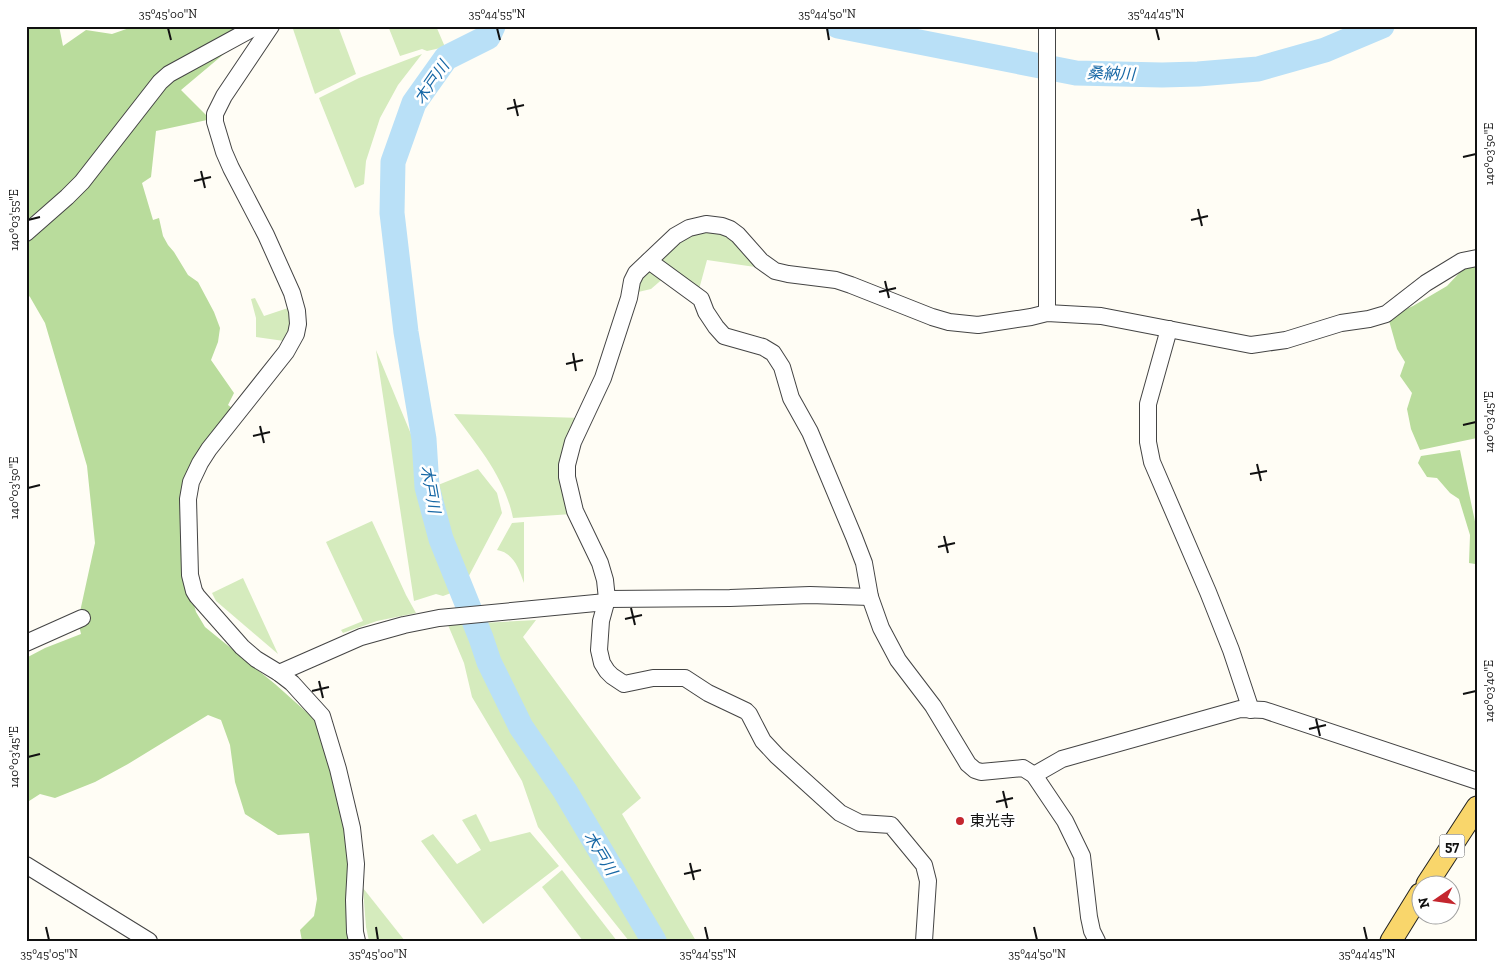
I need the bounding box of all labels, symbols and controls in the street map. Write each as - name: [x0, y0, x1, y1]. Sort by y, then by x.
- text: 35°45'00"N: [139, 7, 197, 21]
- text: 35°44'55"N: [469, 7, 526, 21]
- text: 35°44'50"N: [798, 7, 856, 21]
- text: 35°44'45"N: [1128, 7, 1184, 21]
- water label: 木戸川: [410, 56, 454, 107]
- water label: 桑納川: [1087, 63, 1137, 84]
- text: 140°03'50"E: [1482, 123, 1496, 185]
- text: 140°03'55"E: [7, 189, 21, 251]
- text: 140°03'45"E: [1482, 391, 1496, 453]
- text: 140°03'50"E: [7, 457, 21, 519]
- water label: 木戸川: [417, 464, 444, 516]
- text: 140°03'40"E: [1482, 660, 1496, 722]
- text: 140°03'45"E: [7, 726, 21, 788]
- place label: 東光寺: [970, 812, 1015, 830]
- marker: 東光寺: [954, 815, 966, 827]
- water label: 木戸川: [580, 828, 622, 880]
- road number: 57: [1440, 834, 1464, 858]
- north arrow: [1410, 874, 1460, 924]
- text: N: [1414, 895, 1433, 910]
- text: 35°45'05"N: [20, 947, 78, 961]
- text: 35°45'00"N: [349, 947, 407, 961]
- text: 35°44'55"N: [680, 947, 737, 961]
- text: 35°44'50"N: [1008, 947, 1066, 961]
- text: 35°44'45"N: [1339, 947, 1395, 961]

